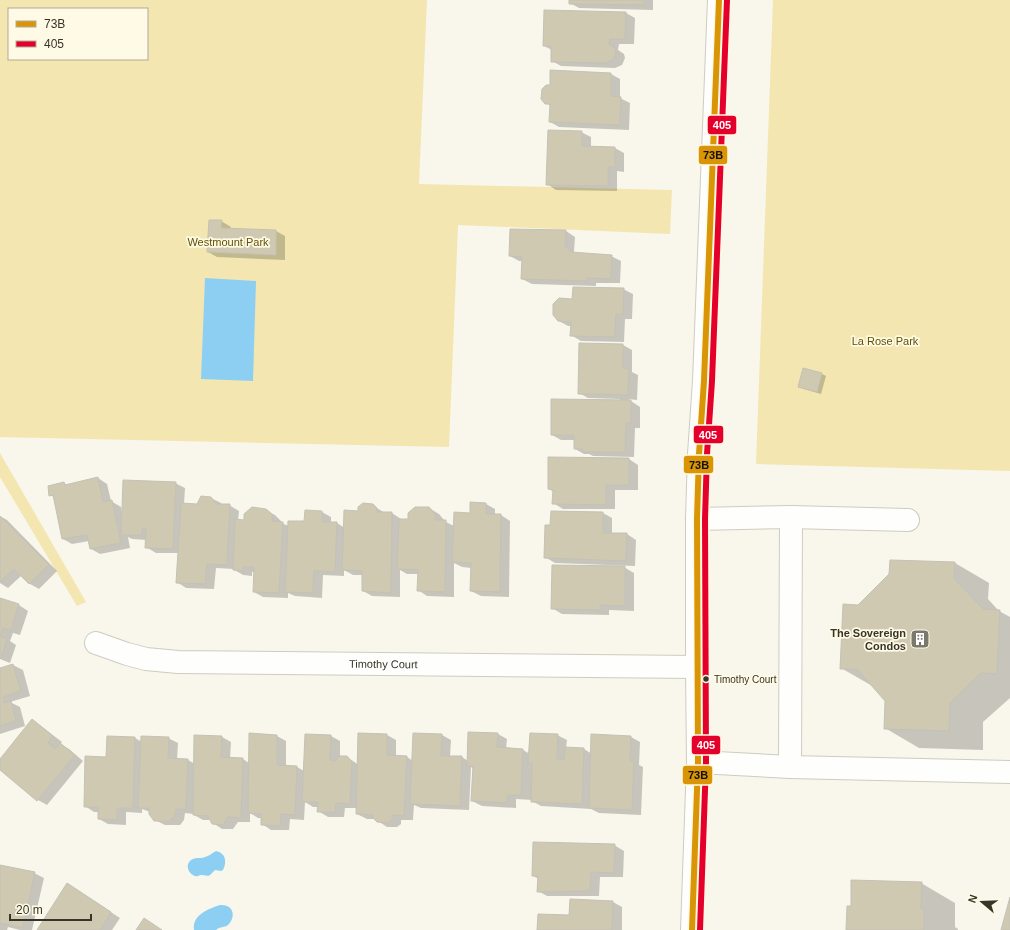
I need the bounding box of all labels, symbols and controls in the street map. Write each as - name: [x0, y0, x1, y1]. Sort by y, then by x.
- legend: [8, 8, 148, 60]
- text: 73B: [44, 17, 65, 31]
- text: 405: [44, 37, 64, 51]
- line badge: 405: [707, 115, 737, 135]
- text: 405: [713, 119, 731, 131]
- line badge: 73B: [698, 145, 728, 165]
- text: 73B: [703, 149, 723, 161]
- park label: Westmount Park: [187, 236, 269, 248]
- park label: La Rose Park: [852, 335, 919, 347]
- line badge: 405: [693, 425, 724, 444]
- text: 405: [699, 429, 717, 441]
- line badge: 73B: [683, 455, 714, 474]
- text: 73B: [689, 459, 709, 471]
- place label: The Sovereign Condos: [830, 627, 906, 652]
- building icon: The Sovereign Condos: [909, 628, 931, 650]
- street label: Timothy Court: [349, 658, 418, 670]
- marker: Timothy Court: [701, 674, 711, 684]
- place label: Timothy Court: [714, 674, 777, 685]
- line badge: 405: [691, 735, 721, 755]
- text: 405: [697, 739, 715, 751]
- line badge: 73B: [682, 765, 713, 785]
- text: 73B: [688, 769, 708, 781]
- north arrow: [962, 882, 1002, 922]
- text: N: [966, 893, 980, 904]
- scale bar: [10, 896, 91, 922]
- text: 20 m: [16, 903, 43, 917]

